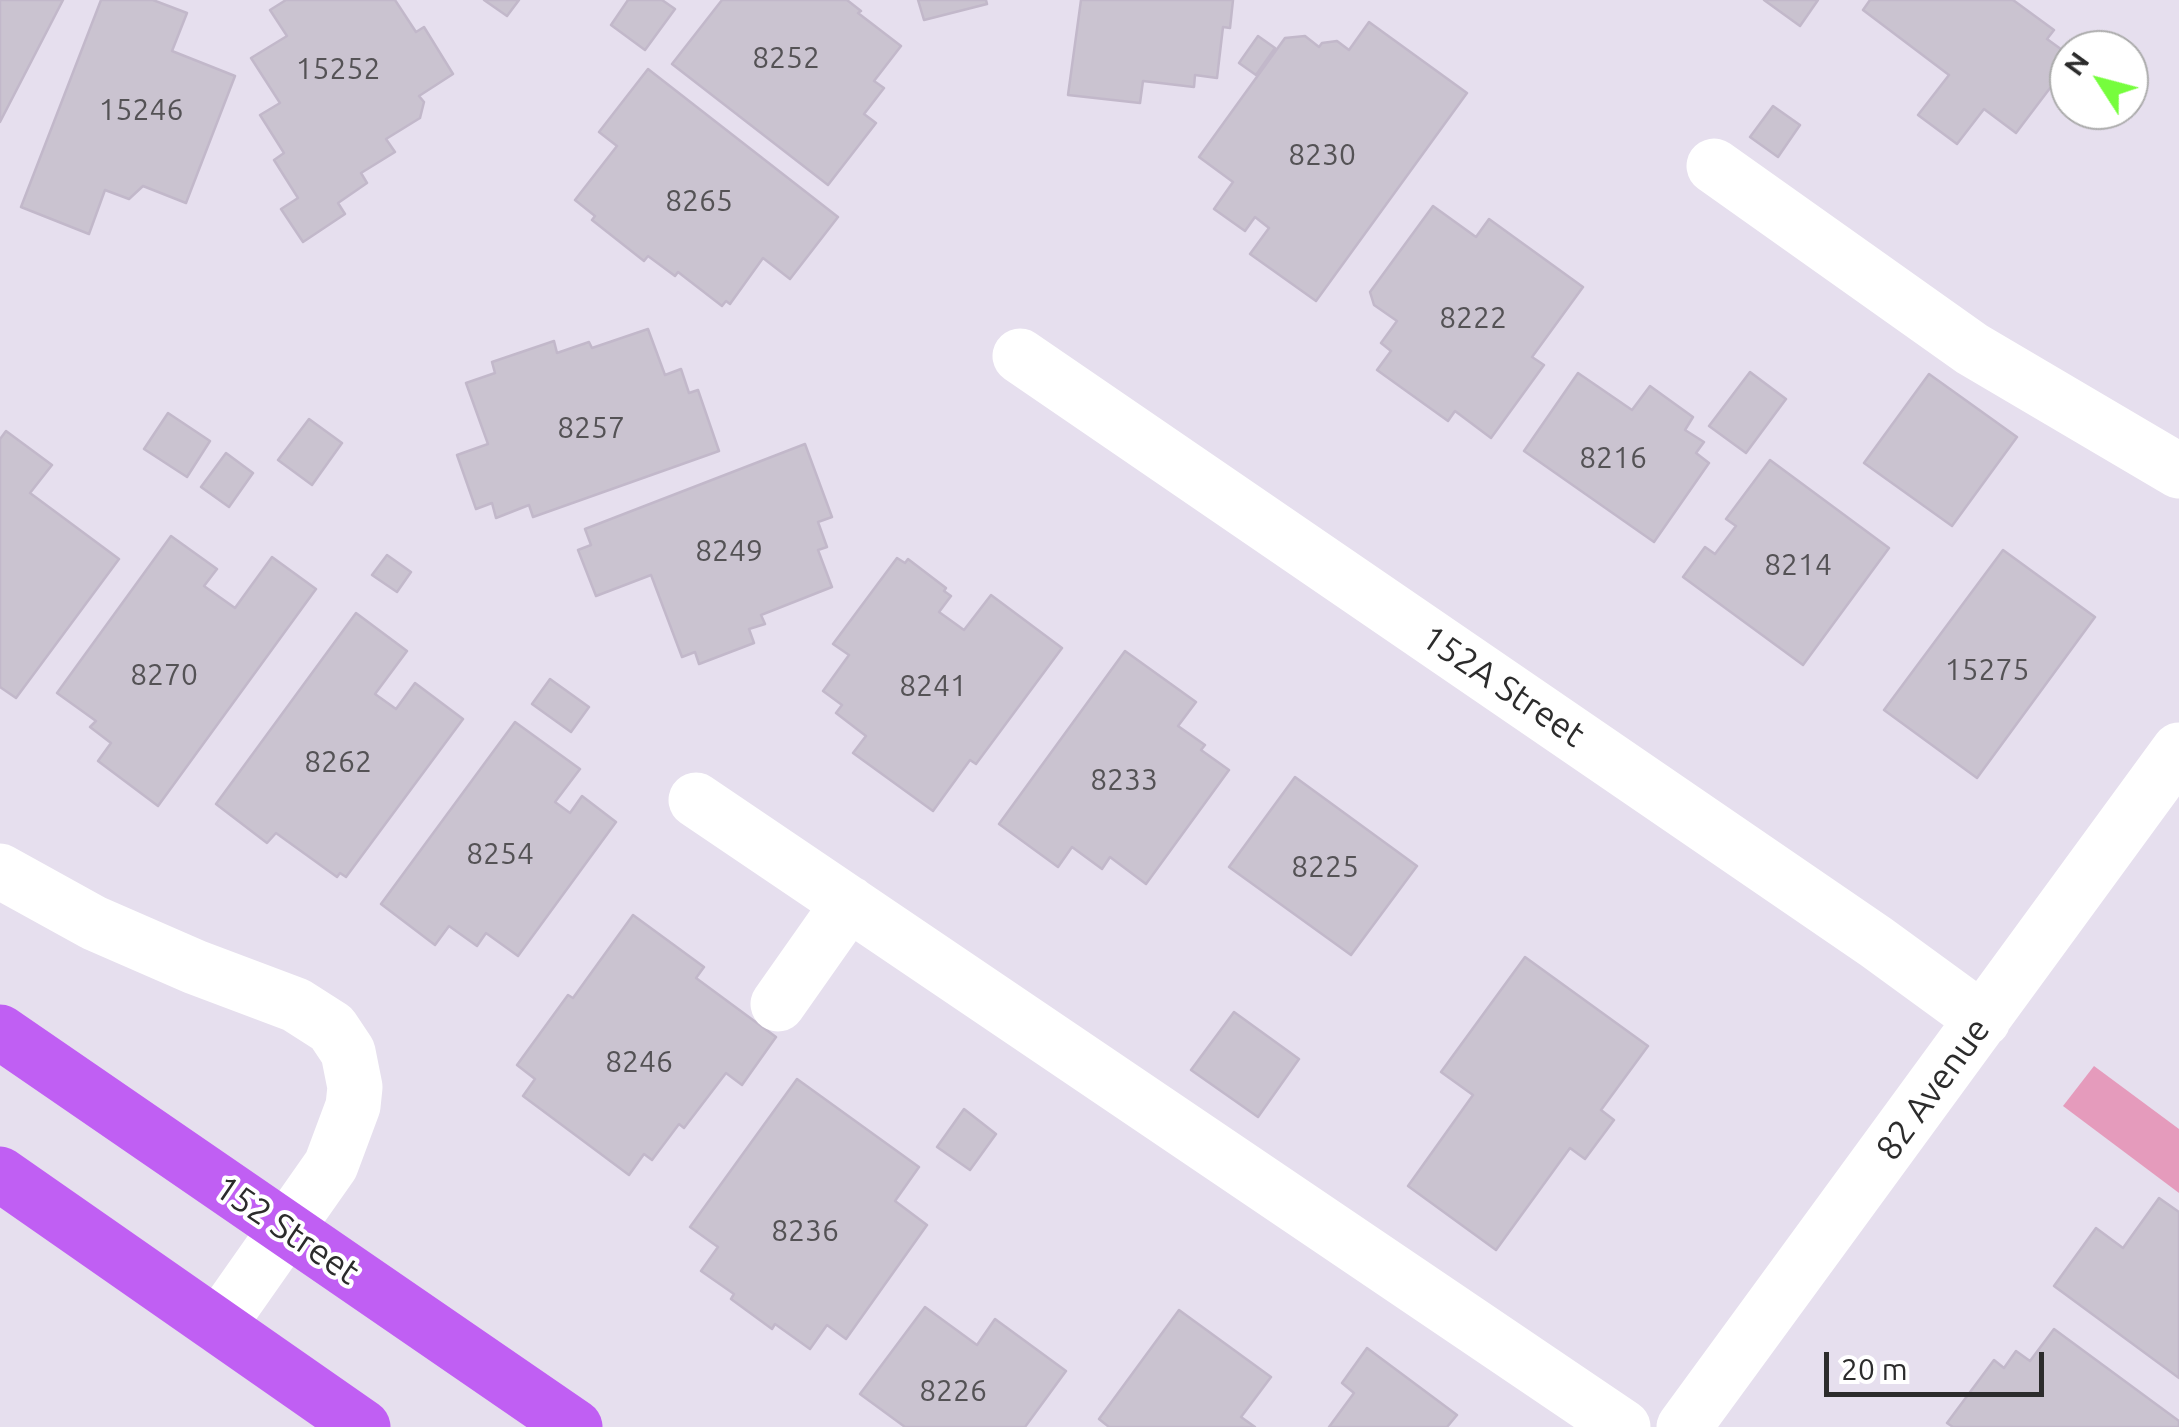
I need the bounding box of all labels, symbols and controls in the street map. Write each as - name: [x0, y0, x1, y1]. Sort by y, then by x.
- north arrow: [2049, 30, 2149, 130]
- house number: 8252: [752, 40, 820, 76]
- text: N: [2057, 46, 2095, 81]
- house number: 15252: [296, 51, 380, 87]
- house number: 15246: [99, 92, 183, 128]
- house number: 8230: [1288, 137, 1356, 173]
- house number: 8265: [665, 183, 733, 219]
- house number: 8222: [1439, 300, 1507, 336]
- house number: 8257: [557, 410, 625, 446]
- house number: 8216: [1579, 440, 1647, 476]
- house number: 8249: [695, 533, 763, 569]
- house number: 8214: [1764, 547, 1832, 583]
- street label: 152A Street: [1413, 616, 1593, 756]
- house number: 15275: [1945, 652, 2029, 688]
- house number: 8270: [130, 657, 198, 693]
- house number: 8241: [899, 668, 967, 704]
- house number: 8262: [304, 744, 372, 780]
- house number: 8233: [1090, 762, 1158, 798]
- house number: 8254: [466, 836, 534, 872]
- house number: 8225: [1291, 849, 1359, 885]
- street label: 82 Avenue: [1867, 1010, 1999, 1168]
- house number: 8246: [605, 1044, 673, 1080]
- street label: 152 Street: [207, 1166, 367, 1294]
- house number: 8236: [771, 1213, 839, 1249]
- scale bar: [1829, 1332, 2049, 1394]
- text: 20 m: [1841, 1352, 1908, 1386]
- house number: 8226: [919, 1373, 987, 1409]

